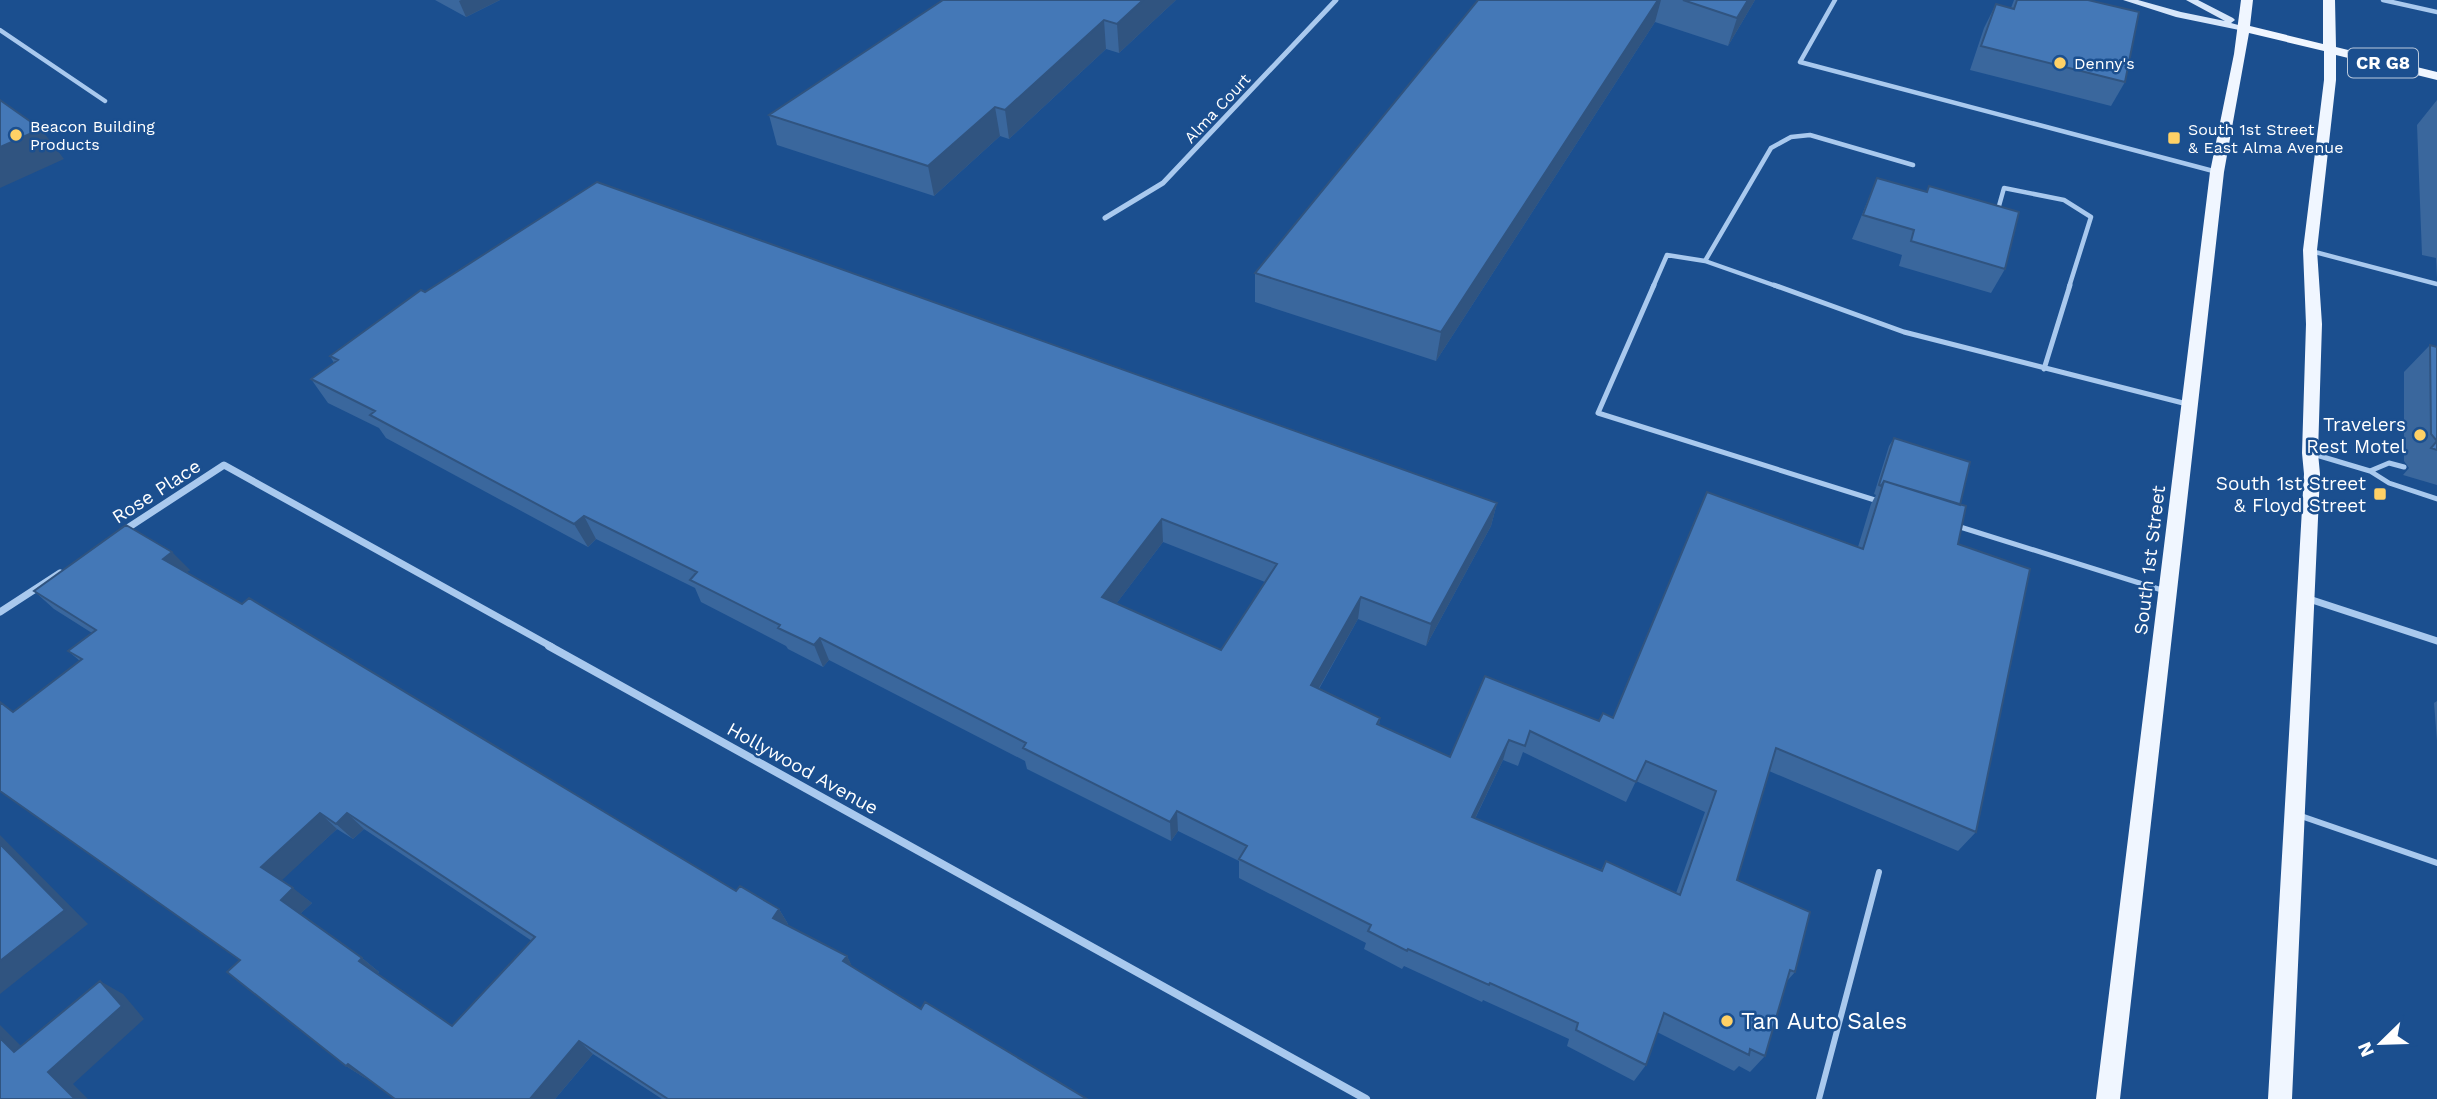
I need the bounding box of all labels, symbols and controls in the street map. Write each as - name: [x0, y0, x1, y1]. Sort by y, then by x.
- road number: CR G8: [2348, 48, 2418, 78]
- place label: Denny's: [2074, 54, 2135, 73]
- marker: Denny's: [2052, 55, 2068, 71]
- street label: Alma Court: [1180, 69, 1255, 147]
- place label: Beacon Building Products: [30, 117, 155, 154]
- place label: South 1st Street & East Alma Avenue: [2188, 120, 2343, 157]
- marker: Beacon Building Products: [8, 127, 24, 143]
- marker: South 1st Street & East Alma Avenue: [2166, 130, 2182, 146]
- place label: Travelers Rest Motel: [2306, 413, 2406, 458]
- marker: Travelers Rest Motel: [2412, 427, 2428, 443]
- street label: Rose Place: [108, 454, 205, 529]
- place label: South 1st Street & Floyd Street: [2216, 472, 2366, 517]
- street label: South 1st Street: [2129, 484, 2170, 636]
- marker: South 1st Street & Floyd Street: [2372, 486, 2388, 502]
- street label: Hollywood Avenue: [723, 717, 882, 820]
- place label: Tan Auto Sales: [1741, 1008, 1907, 1035]
- north arrow: [2346, 1008, 2416, 1078]
- marker: Tan Auto Sales: [1719, 1013, 1735, 1029]
- text: N: [2352, 1038, 2379, 1060]

